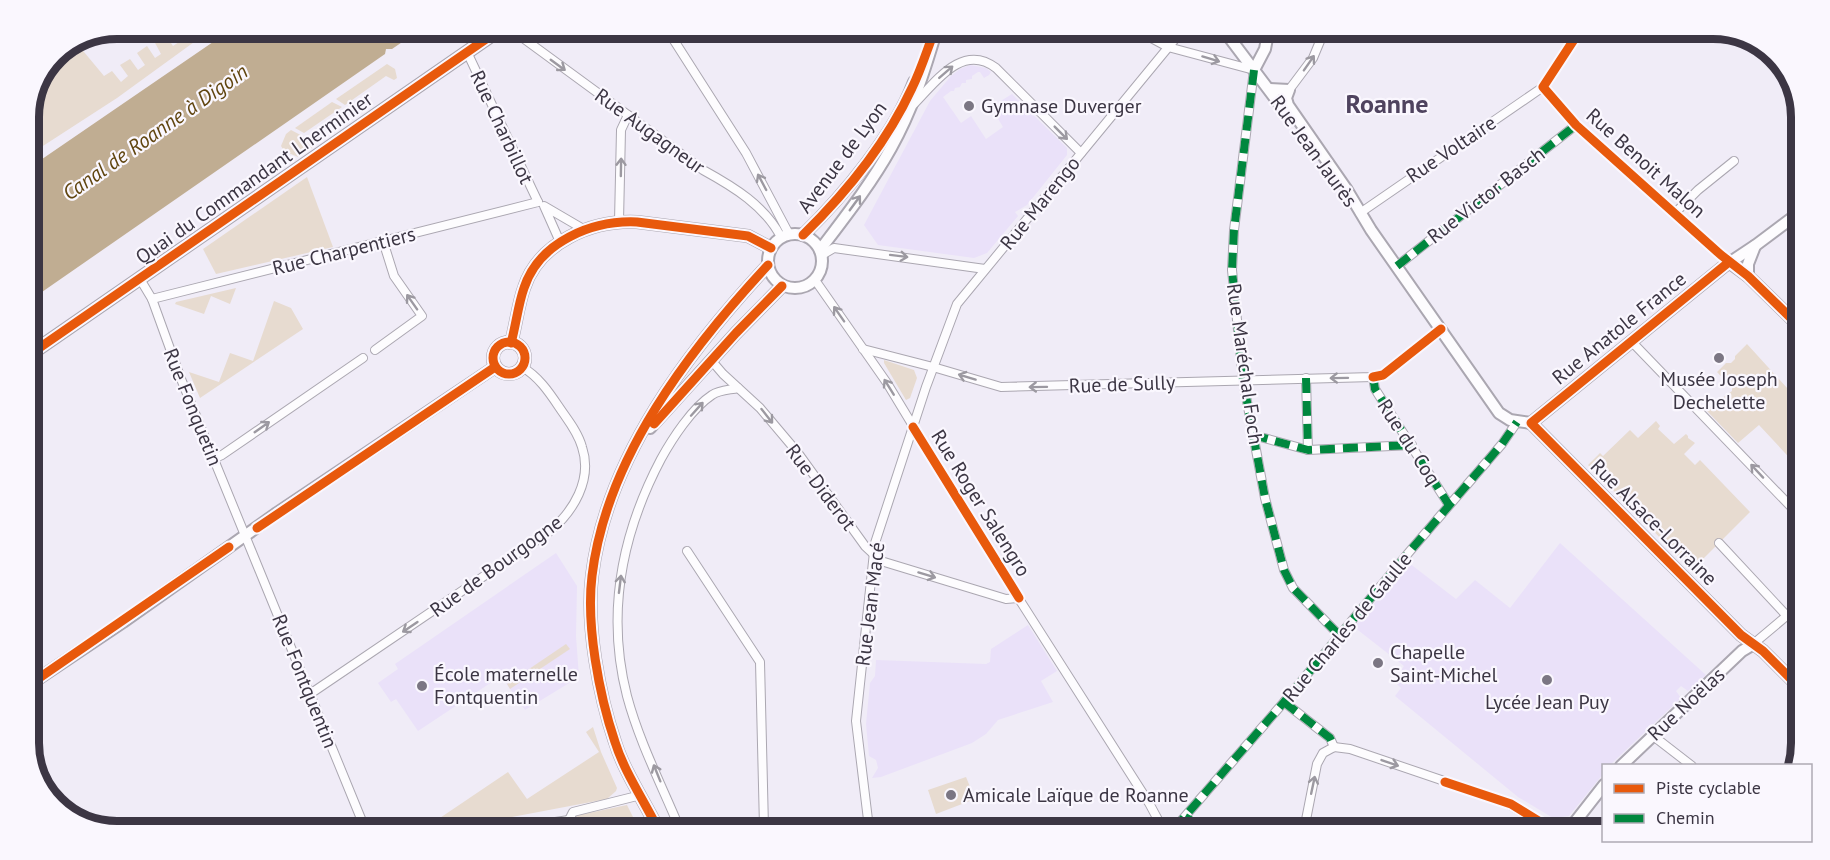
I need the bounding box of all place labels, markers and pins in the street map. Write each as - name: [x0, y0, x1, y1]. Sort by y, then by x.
- place label: Gymnase Duverger: [981, 93, 1142, 119]
- marker: Gymnase Duverger: [962, 99, 976, 113]
- marker: Musée Joseph Dechelette: [1712, 351, 1726, 365]
- place label: Musée Joseph Dechelette: [1660, 366, 1778, 415]
- place label: Chapelle Saint-Michel: [1390, 639, 1497, 688]
- marker: Chapelle Saint-Michel: [1371, 656, 1385, 670]
- place label: École maternelle Fontquentin: [434, 661, 578, 710]
- marker: Lycée Jean Puy: [1540, 673, 1554, 687]
- marker: École maternelle Fontquentin: [415, 679, 429, 693]
- place label: Lycée Jean Puy: [1485, 689, 1610, 715]
- place label: Amicale Laïque de Roanne: [963, 782, 1189, 808]
- marker: Amicale Laïque de Roanne: [944, 788, 958, 802]

